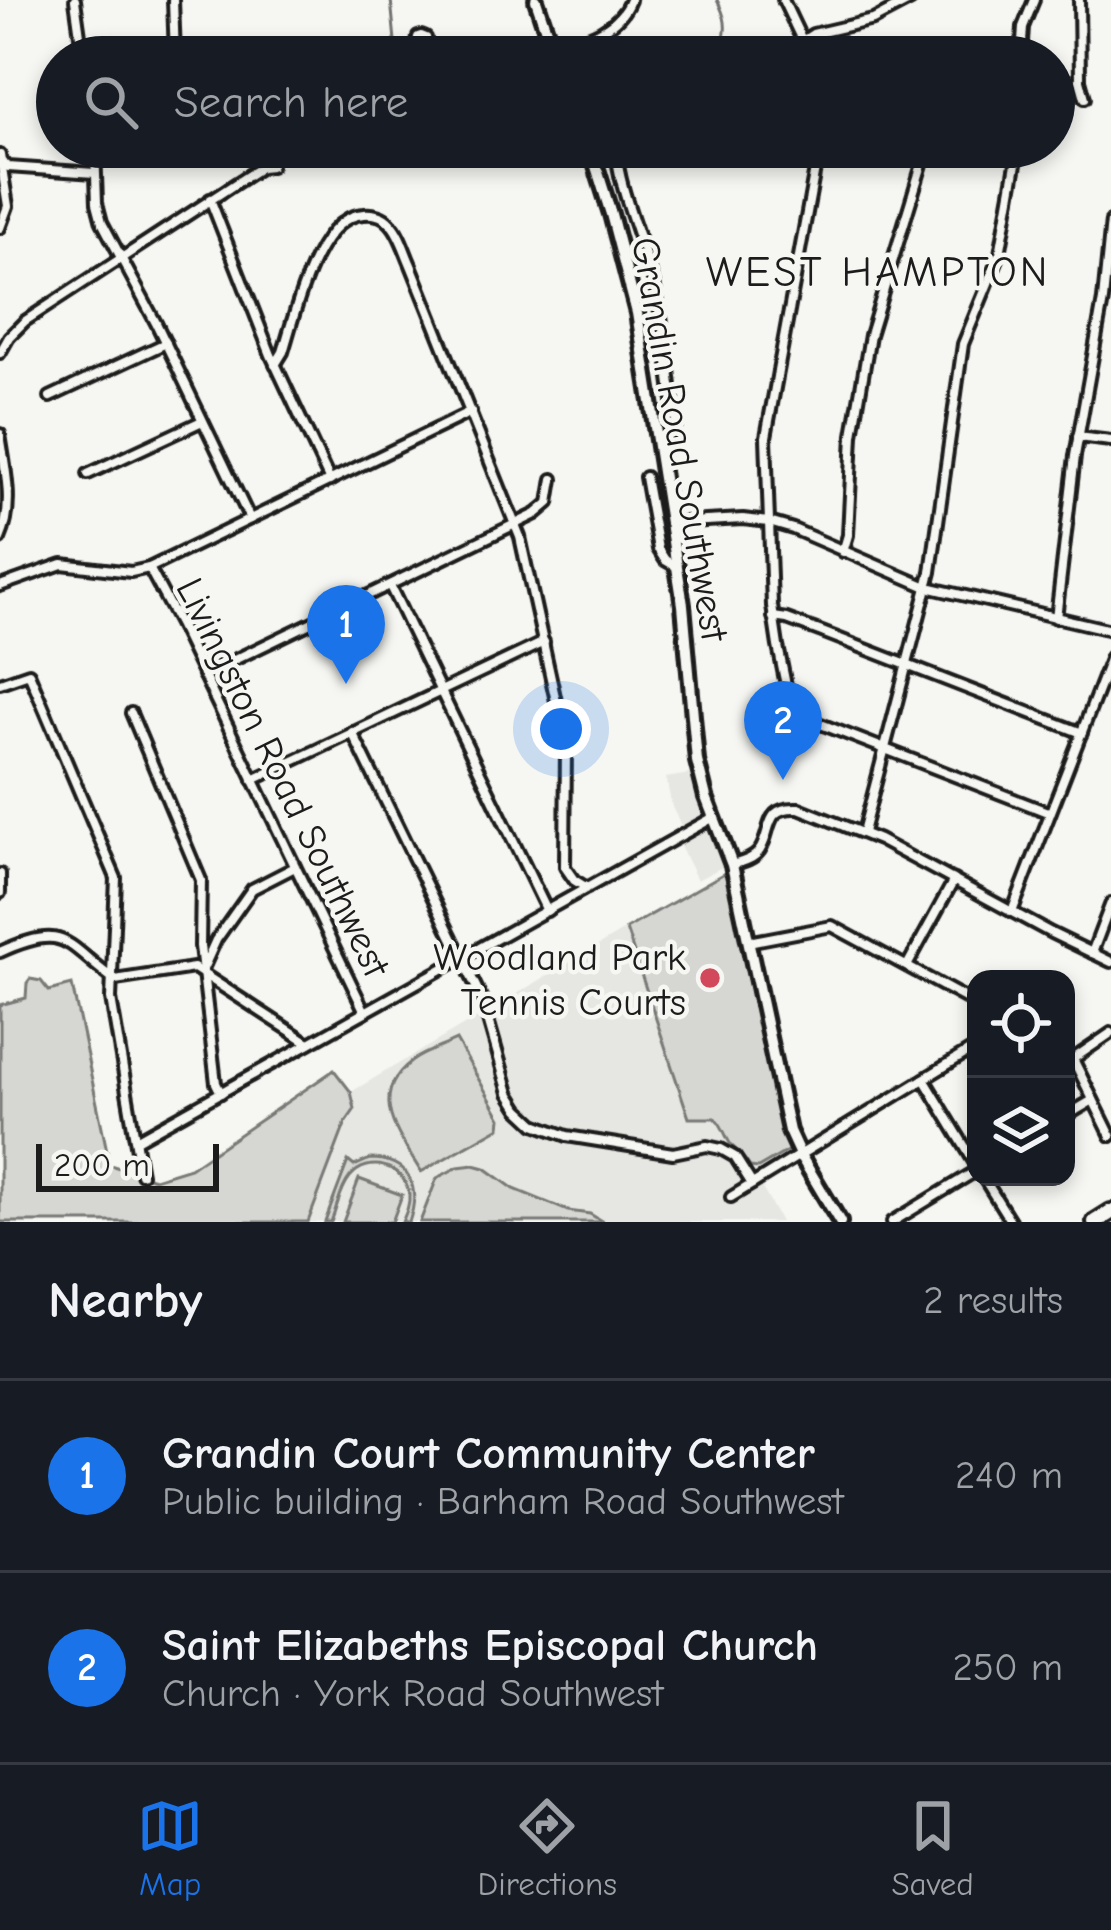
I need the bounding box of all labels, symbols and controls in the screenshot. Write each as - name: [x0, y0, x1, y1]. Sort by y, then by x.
- search box: [36, 36, 1075, 168]
- icon: search: [78, 69, 144, 135]
- text: Search here: [174, 76, 408, 128]
- street label: Grandin Road Southwest: [622, 234, 738, 647]
- district label: WEST HAMPTON: [706, 248, 1050, 297]
- street label: Livingston Road Southwest: [166, 571, 400, 986]
- pin: 1: [307, 585, 385, 684]
- pin: 2: [744, 681, 822, 780]
- your location: [531, 699, 591, 759]
- place label: Woodland Park Tennis Courts: [433, 935, 686, 1025]
- marker: Woodland Park Tennis Courts: [697, 965, 723, 991]
- map controls: [967, 970, 1075, 1186]
- button: locate: [967, 970, 1075, 1078]
- button: layers: [967, 1078, 1075, 1186]
- scale bar: [36, 1138, 219, 1191]
- text: 200 m: [54, 1146, 150, 1184]
- text: Nearby: [48, 1271, 202, 1330]
- text: 2 results: [923, 1278, 1063, 1323]
- text: Grandin Court Community Center: [162, 1427, 815, 1479]
- text: 1: [79, 1453, 95, 1498]
- text: 240 m: [955, 1453, 1063, 1498]
- text: Public building · Barham Road Southwest: [162, 1479, 844, 1524]
- text: Saint Elizabeths Episcopal Church: [162, 1619, 818, 1671]
- text: 2: [77, 1645, 97, 1690]
- text: 250 m: [952, 1645, 1063, 1690]
- text: Church · York Road Southwest: [162, 1671, 663, 1716]
- tab: Map: [137, 1793, 203, 1903]
- tab: Directions: [478, 1793, 617, 1903]
- tab: Saved: [891, 1793, 974, 1903]

